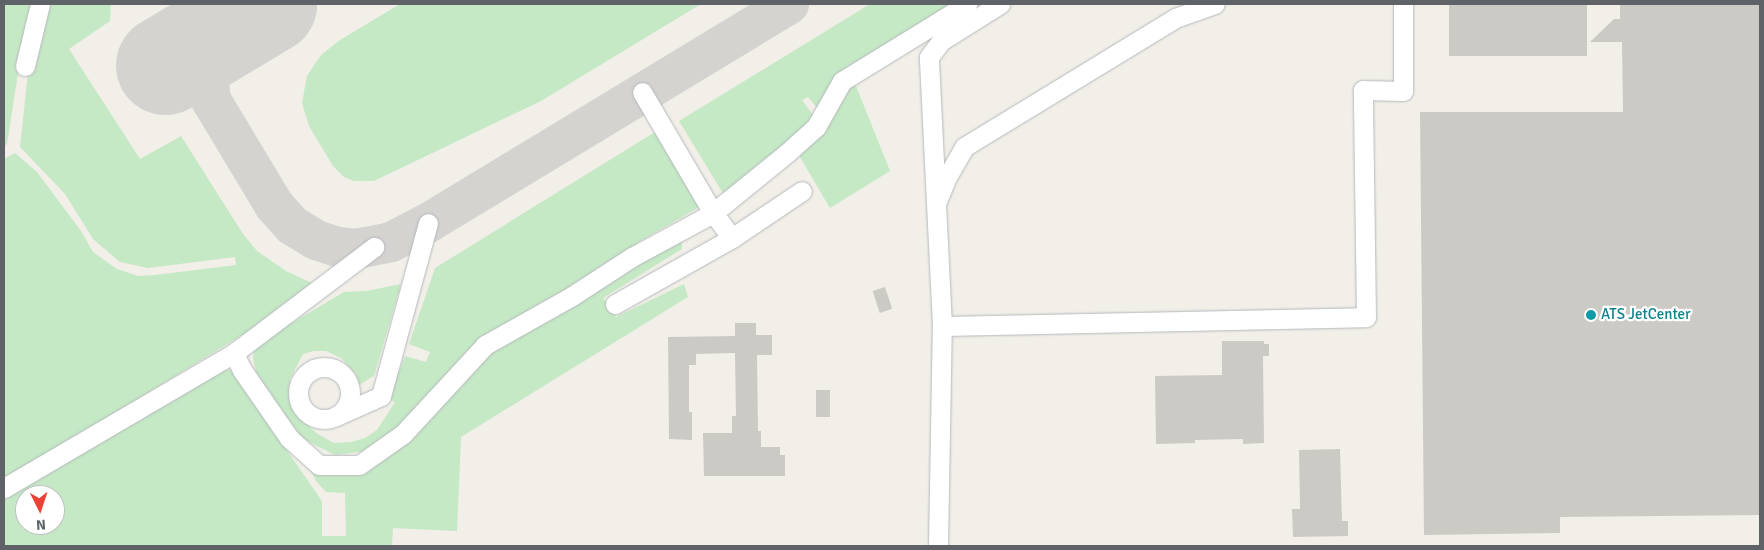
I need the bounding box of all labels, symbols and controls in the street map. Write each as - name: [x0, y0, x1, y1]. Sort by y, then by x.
- place label: ATS JetCenter: [1601, 306, 1691, 324]
- marker: ATS JetCenter: [1585, 309, 1597, 321]
- north arrow: [15, 485, 65, 535]
- text: N: [36, 516, 46, 533]

